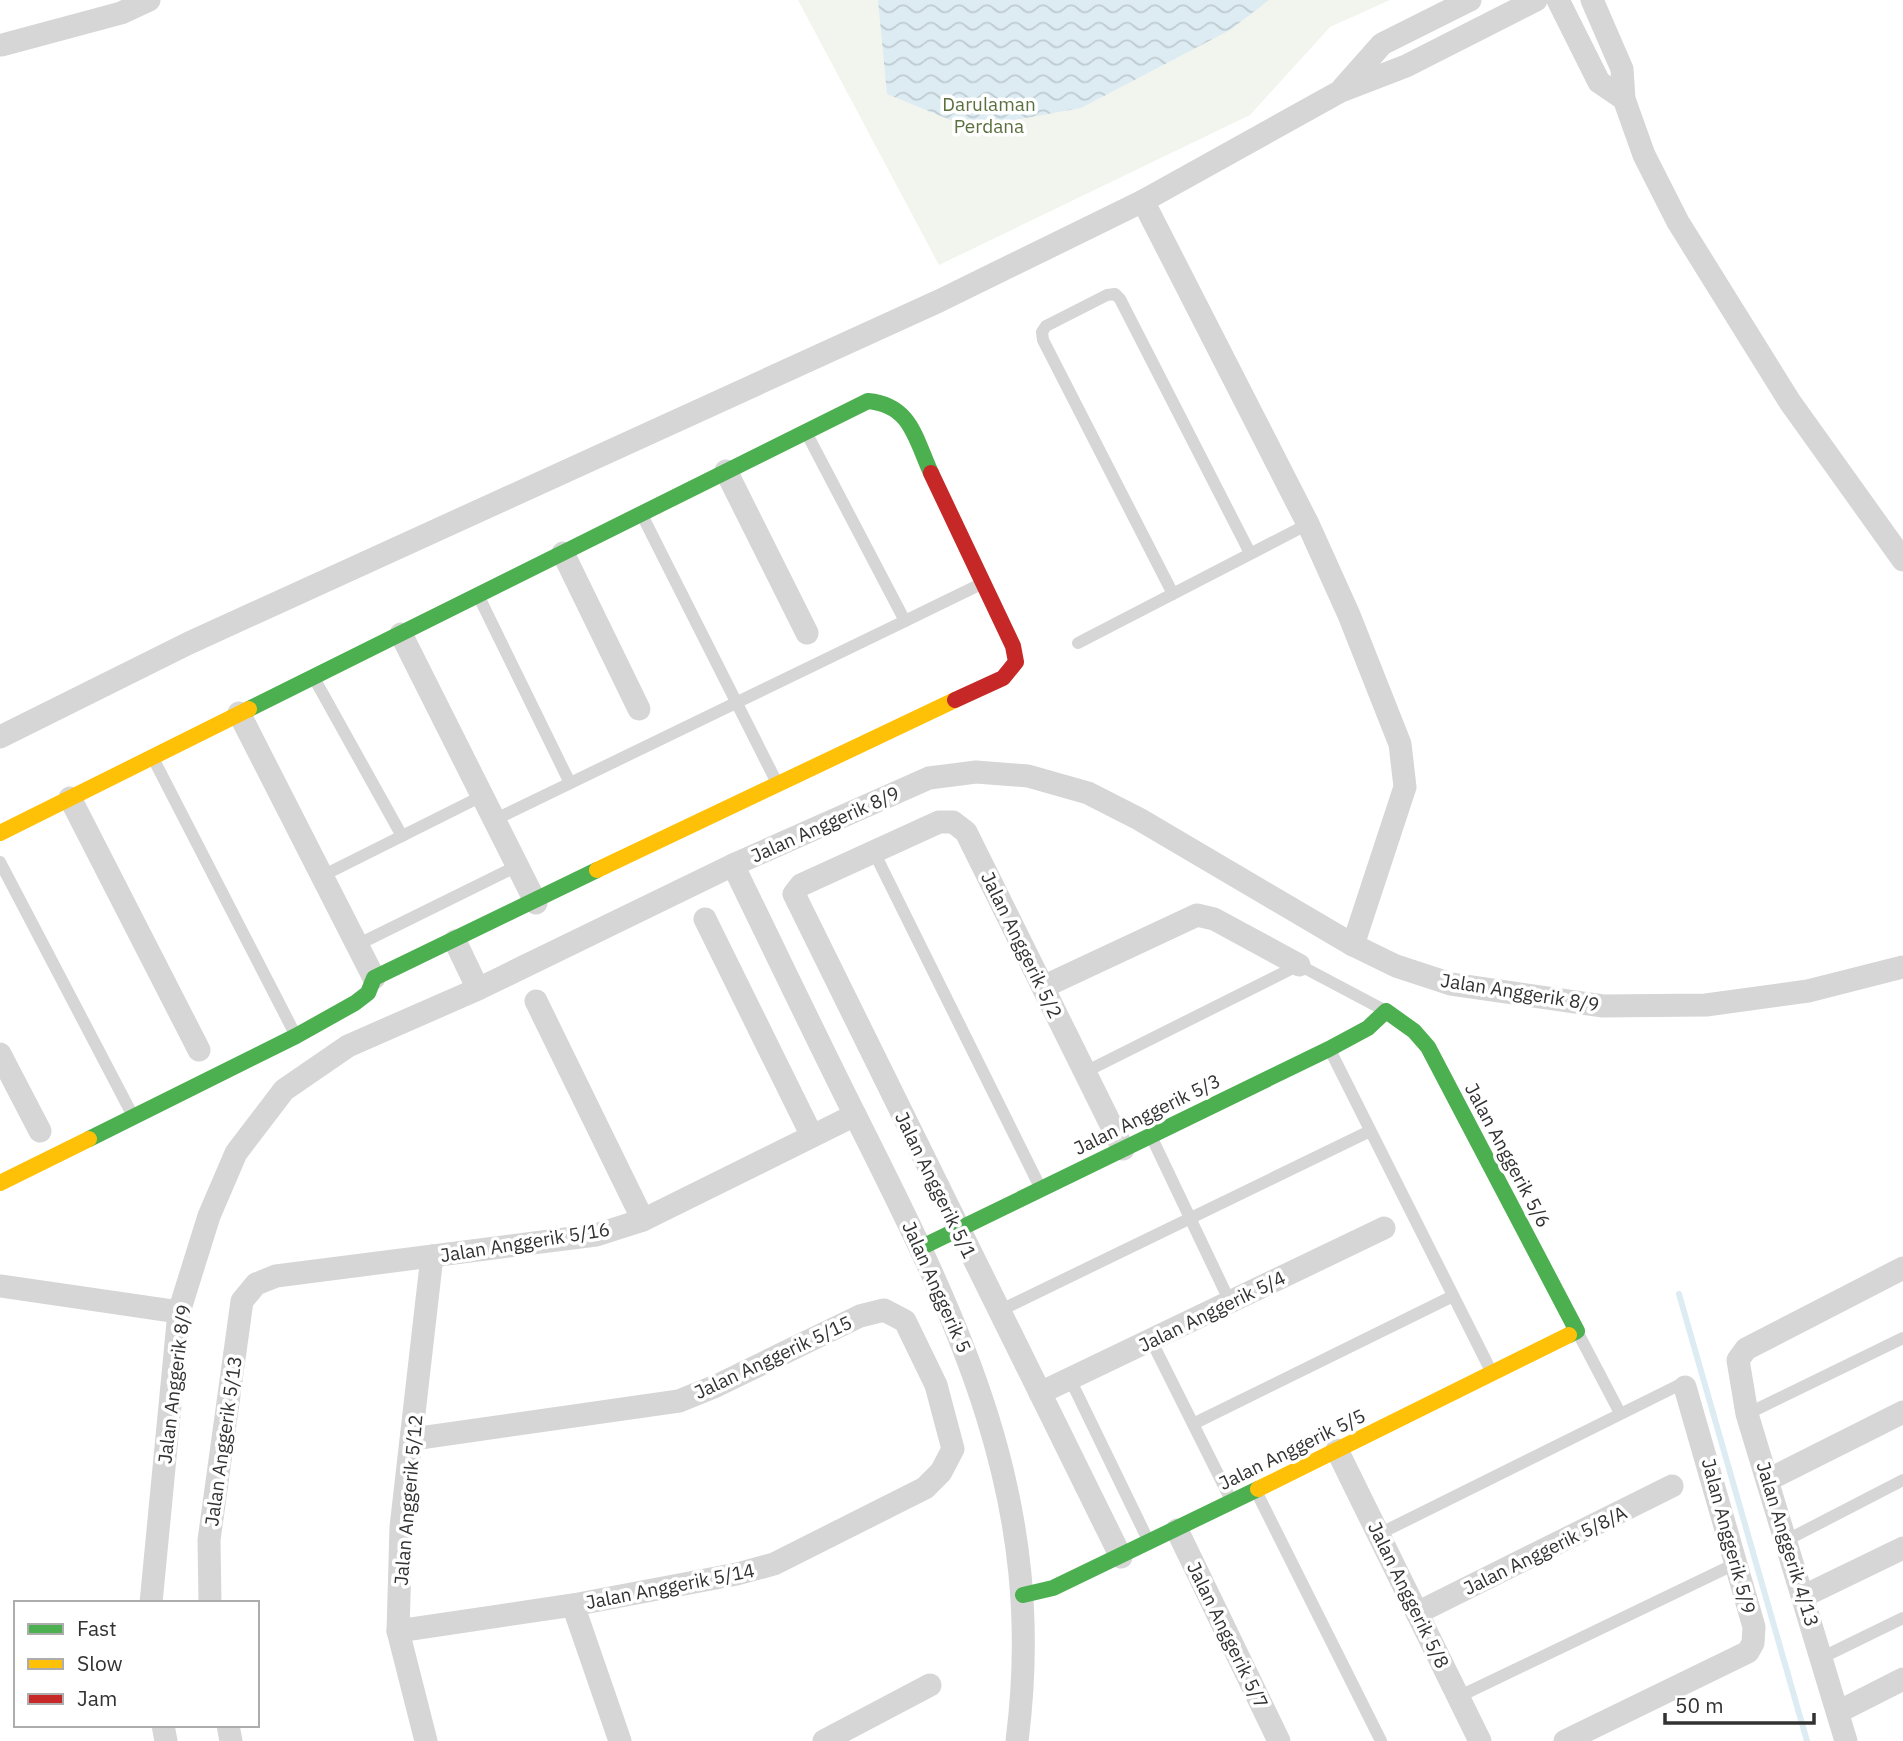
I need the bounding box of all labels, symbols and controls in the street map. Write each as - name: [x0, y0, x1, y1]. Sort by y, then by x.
- park label: Darulaman Perdana: [942, 92, 1036, 138]
- street label: Jalan Anggerik 8/9: [747, 780, 903, 868]
- street label: Jalan Anggerik 5/2: [976, 868, 1068, 1022]
- street label: Jalan Anggerik 8/9: [1439, 968, 1601, 1016]
- street label: Jalan Anggerik 5/3: [1070, 1068, 1224, 1160]
- street label: Jalan Anggerik 5/6: [1460, 1079, 1556, 1231]
- street label: Jalan Anggerik 5/1: [890, 1108, 982, 1262]
- street label: Jalan Anggerik 5/16: [438, 1217, 612, 1267]
- street label: Jalan Anggerik 5: [897, 1218, 977, 1356]
- street label: Jalan Anggerik 5/4: [1135, 1265, 1289, 1357]
- street label: Jalan Anggerik 8/9: [152, 1303, 196, 1465]
- street label: Jalan Anggerik 5/15: [690, 1310, 856, 1404]
- street label: Jalan Anggerik 5/13: [199, 1354, 247, 1528]
- street label: Jalan Anggerik 5/5: [1215, 1403, 1369, 1495]
- street label: Jalan Anggerik 5/12: [389, 1414, 427, 1586]
- street label: Jalan Anggerik 5/9: [1697, 1456, 1761, 1616]
- street label: Jalan Anggerik 4/13: [1751, 1458, 1825, 1630]
- street label: Jalan Anggerik 5/8/A: [1459, 1500, 1631, 1600]
- street label: Jalan Anggerik 5/8: [1363, 1518, 1455, 1672]
- street label: Jalan Anggerik 5/14: [584, 1558, 756, 1614]
- street label: Jalan Anggerik 5/7: [1182, 1558, 1274, 1712]
- legend: [14, 1601, 259, 1727]
- text: Fast: [77, 1614, 117, 1642]
- text: Slow: [77, 1649, 123, 1677]
- scale bar: [1665, 1682, 1814, 1726]
- text: Jam: [77, 1684, 117, 1712]
- text: 50 m: [1675, 1691, 1724, 1719]

